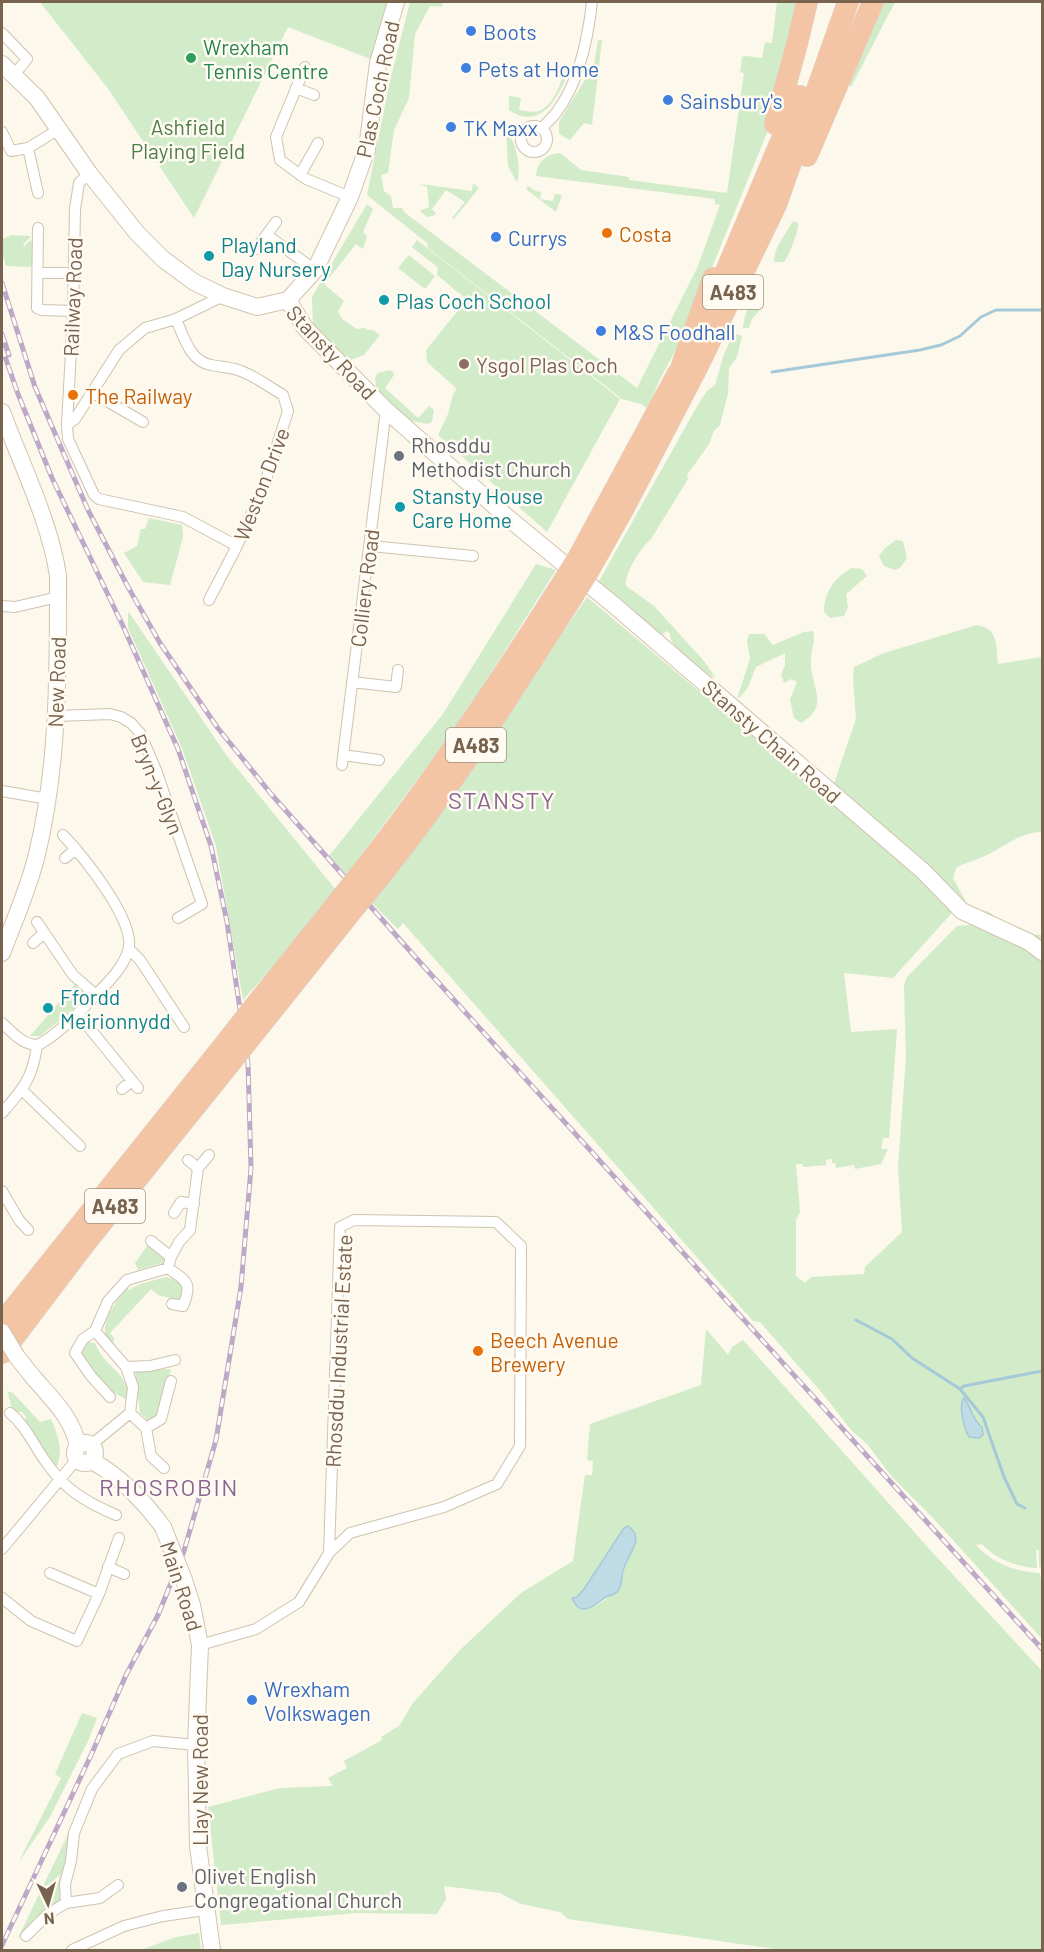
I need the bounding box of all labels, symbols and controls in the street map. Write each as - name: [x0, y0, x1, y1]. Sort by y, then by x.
- street label: Plas Coch Road: [350, 18, 404, 160]
- place label: Boots: [483, 19, 537, 44]
- marker: Boots: [464, 24, 478, 38]
- place label: Wrexham Tennis Centre: [203, 34, 329, 83]
- marker: Wrexham Tennis Centre: [184, 51, 198, 65]
- place label: Pets at Home: [478, 56, 599, 81]
- marker: Pets at Home: [459, 61, 473, 75]
- place label: Sainsbury's: [680, 88, 783, 113]
- marker: Sainsbury's: [661, 93, 675, 107]
- park label: Ashfield Playing Field: [131, 114, 245, 163]
- place label: TK Maxx: [463, 115, 538, 140]
- marker: TK Maxx: [444, 120, 458, 134]
- place label: Costa: [619, 221, 672, 246]
- place label: Currys: [508, 225, 567, 250]
- marker: Costa: [600, 226, 614, 240]
- marker: Currys: [489, 230, 503, 244]
- place label: Playland Day Nursery: [221, 232, 331, 281]
- street label: Railway Road: [57, 237, 87, 357]
- marker: Playland Day Nursery: [202, 249, 216, 263]
- road number: A483: [703, 275, 763, 309]
- place label: Plas Coch School: [396, 288, 551, 313]
- marker: Plas Coch School: [377, 293, 391, 307]
- street label: Stansty Road: [282, 300, 382, 404]
- place label: M&S Foodhall: [613, 319, 735, 344]
- marker: M&S Foodhall: [594, 324, 608, 338]
- place label: Ysgol Plas Coch: [476, 352, 618, 377]
- marker: Ysgol Plas Coch: [457, 357, 471, 371]
- place label: The Railway: [85, 383, 193, 408]
- marker: The Railway: [66, 388, 80, 402]
- street label: Weston Drive: [228, 424, 294, 544]
- place label: Rhosddu Methodist Church: [411, 432, 571, 481]
- marker: Rhosddu Methodist Church: [392, 449, 406, 463]
- place label: Stansty House Care Home: [412, 483, 543, 532]
- marker: Stansty House Care Home: [393, 500, 407, 514]
- street label: Colliery Road: [344, 527, 384, 649]
- street label: New Road: [42, 636, 70, 728]
- street label: Stansty Chain Road: [698, 674, 846, 808]
- road number: A483: [446, 728, 506, 762]
- street label: Bryn-y-Glyn: [126, 730, 190, 838]
- district label: STANSTY: [448, 785, 556, 814]
- place label: Ffordd Meirionnydd: [60, 984, 171, 1033]
- marker: Ffordd Meirionnydd: [41, 1001, 55, 1015]
- road number: A483: [85, 1189, 145, 1223]
- street label: Rhosddu Industrial Estate: [319, 1234, 357, 1468]
- place label: Beech Avenue Brewery: [490, 1327, 619, 1376]
- marker: Beech Avenue Brewery: [471, 1344, 485, 1358]
- district label: RHOSROBIN: [99, 1472, 239, 1501]
- street label: Main Road: [156, 1538, 208, 1634]
- place label: Wrexham Volkswagen: [264, 1676, 371, 1725]
- marker: Wrexham Volkswagen: [245, 1693, 259, 1707]
- street label: Llay New Road: [187, 1714, 212, 1846]
- place label: Olivet English Congregational Church: [194, 1863, 402, 1912]
- north arrow: [18, 1874, 78, 1934]
- marker: Olivet English Congregational Church: [175, 1880, 189, 1894]
- text: N: [43, 1910, 55, 1929]

